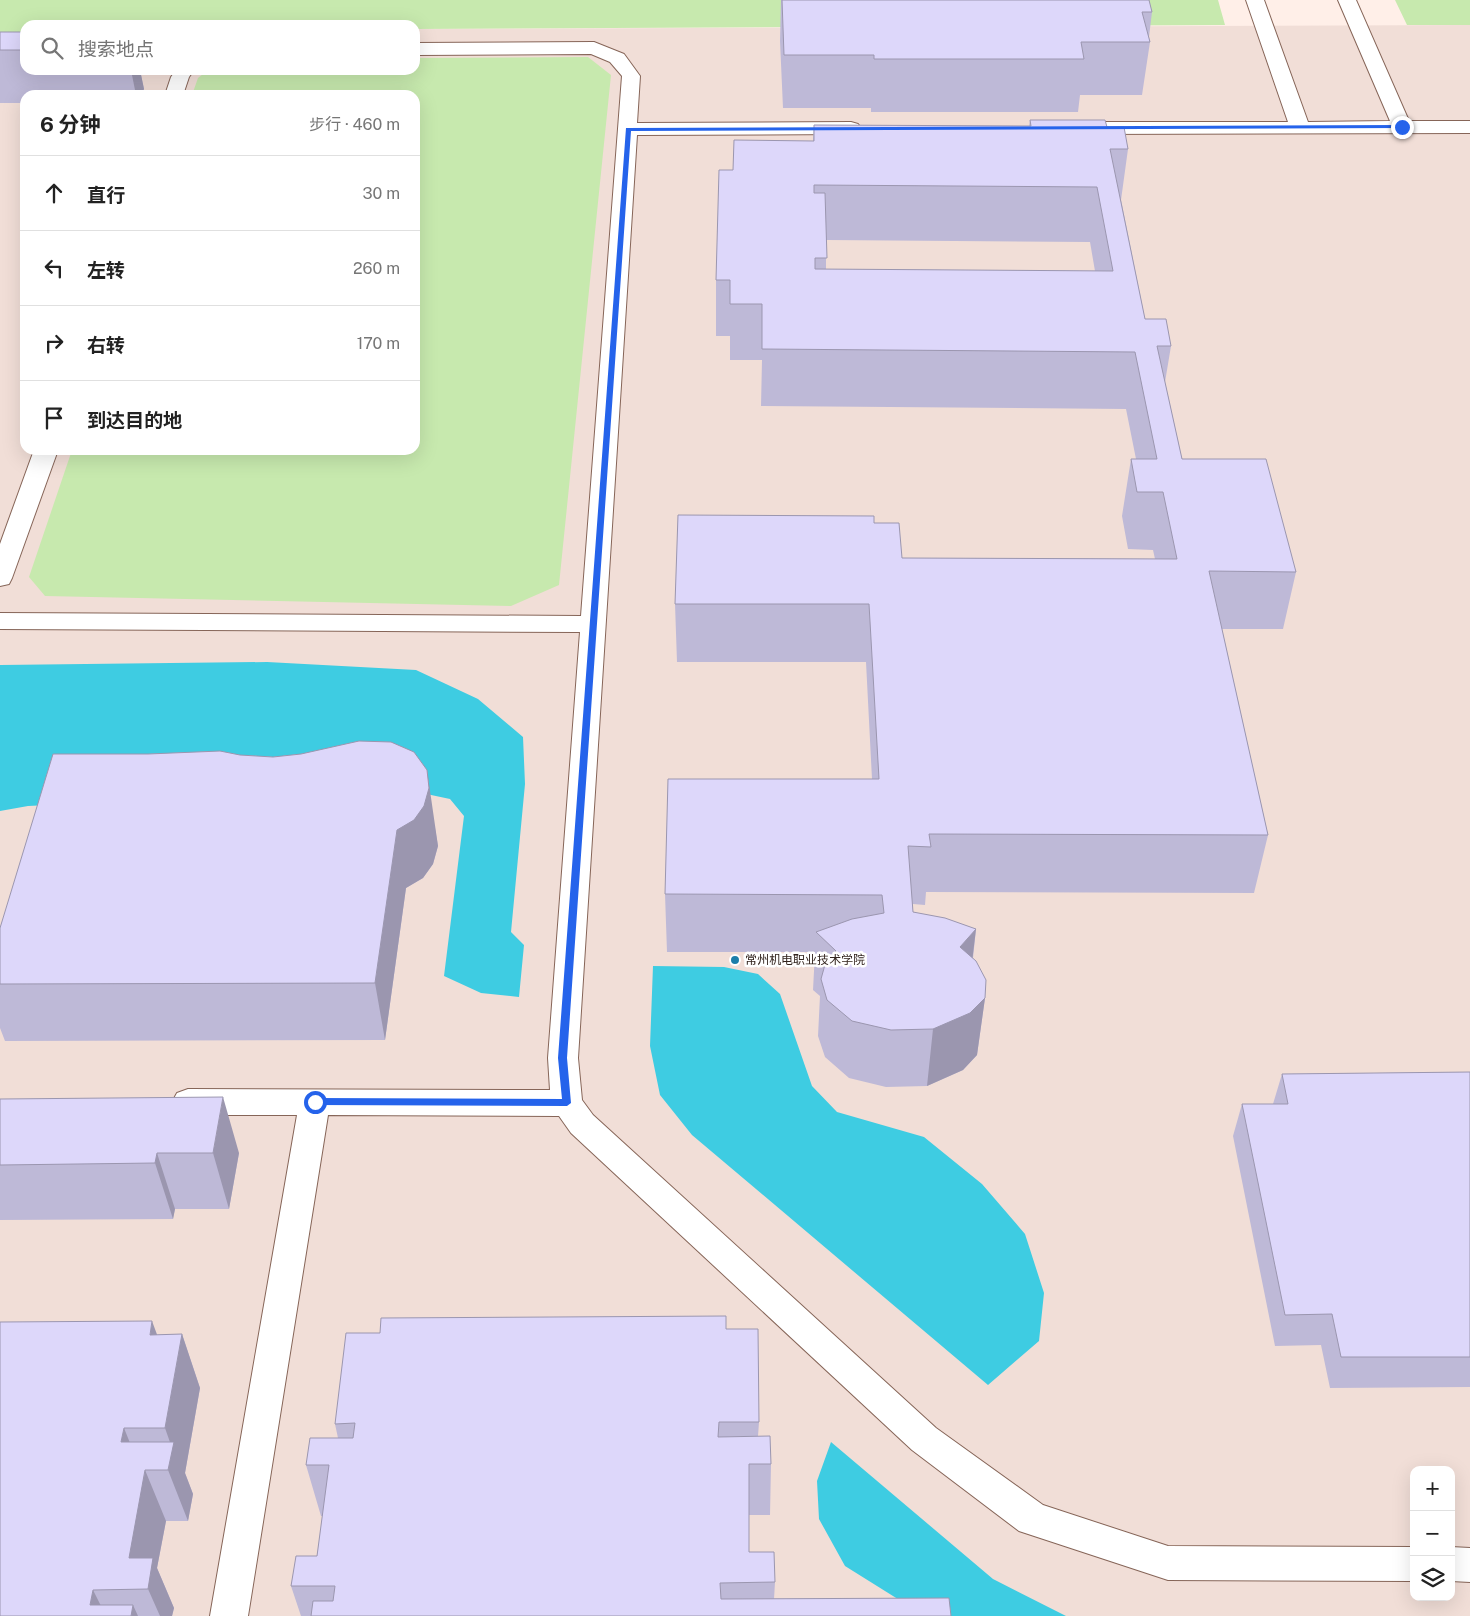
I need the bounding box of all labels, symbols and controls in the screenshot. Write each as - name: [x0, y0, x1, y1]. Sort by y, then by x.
- search box: [20, 20, 420, 75]
- icon: search: [38, 34, 66, 62]
- text: 搜索地点: [78, 38, 154, 60]
- text: 6 分钟: [40, 112, 101, 137]
- text: 步行 · 460 m: [309, 115, 400, 134]
- route end: [1391, 116, 1414, 139]
- icon: ahead: [40, 179, 68, 207]
- text: 直行: [87, 184, 125, 206]
- text: 30 m: [363, 184, 400, 203]
- icon: left: [40, 254, 68, 282]
- text: 左转: [87, 259, 125, 281]
- text: 260 m: [353, 259, 400, 278]
- icon: right: [40, 329, 68, 357]
- text: 右转: [87, 334, 125, 356]
- text: 170 m: [357, 334, 400, 353]
- icon: arrive: [40, 404, 68, 432]
- text: 到达目的地: [87, 409, 182, 431]
- place label: 常州机电职业技术学院: [745, 953, 865, 967]
- marker: 常州机电职业技术学院: [729, 954, 741, 966]
- route start: [304, 1091, 327, 1114]
- map controls: [1410, 1466, 1455, 1601]
- button: +: [1410, 1466, 1455, 1511]
- button: −: [1410, 1511, 1455, 1556]
- button: layers: [1410, 1556, 1455, 1601]

